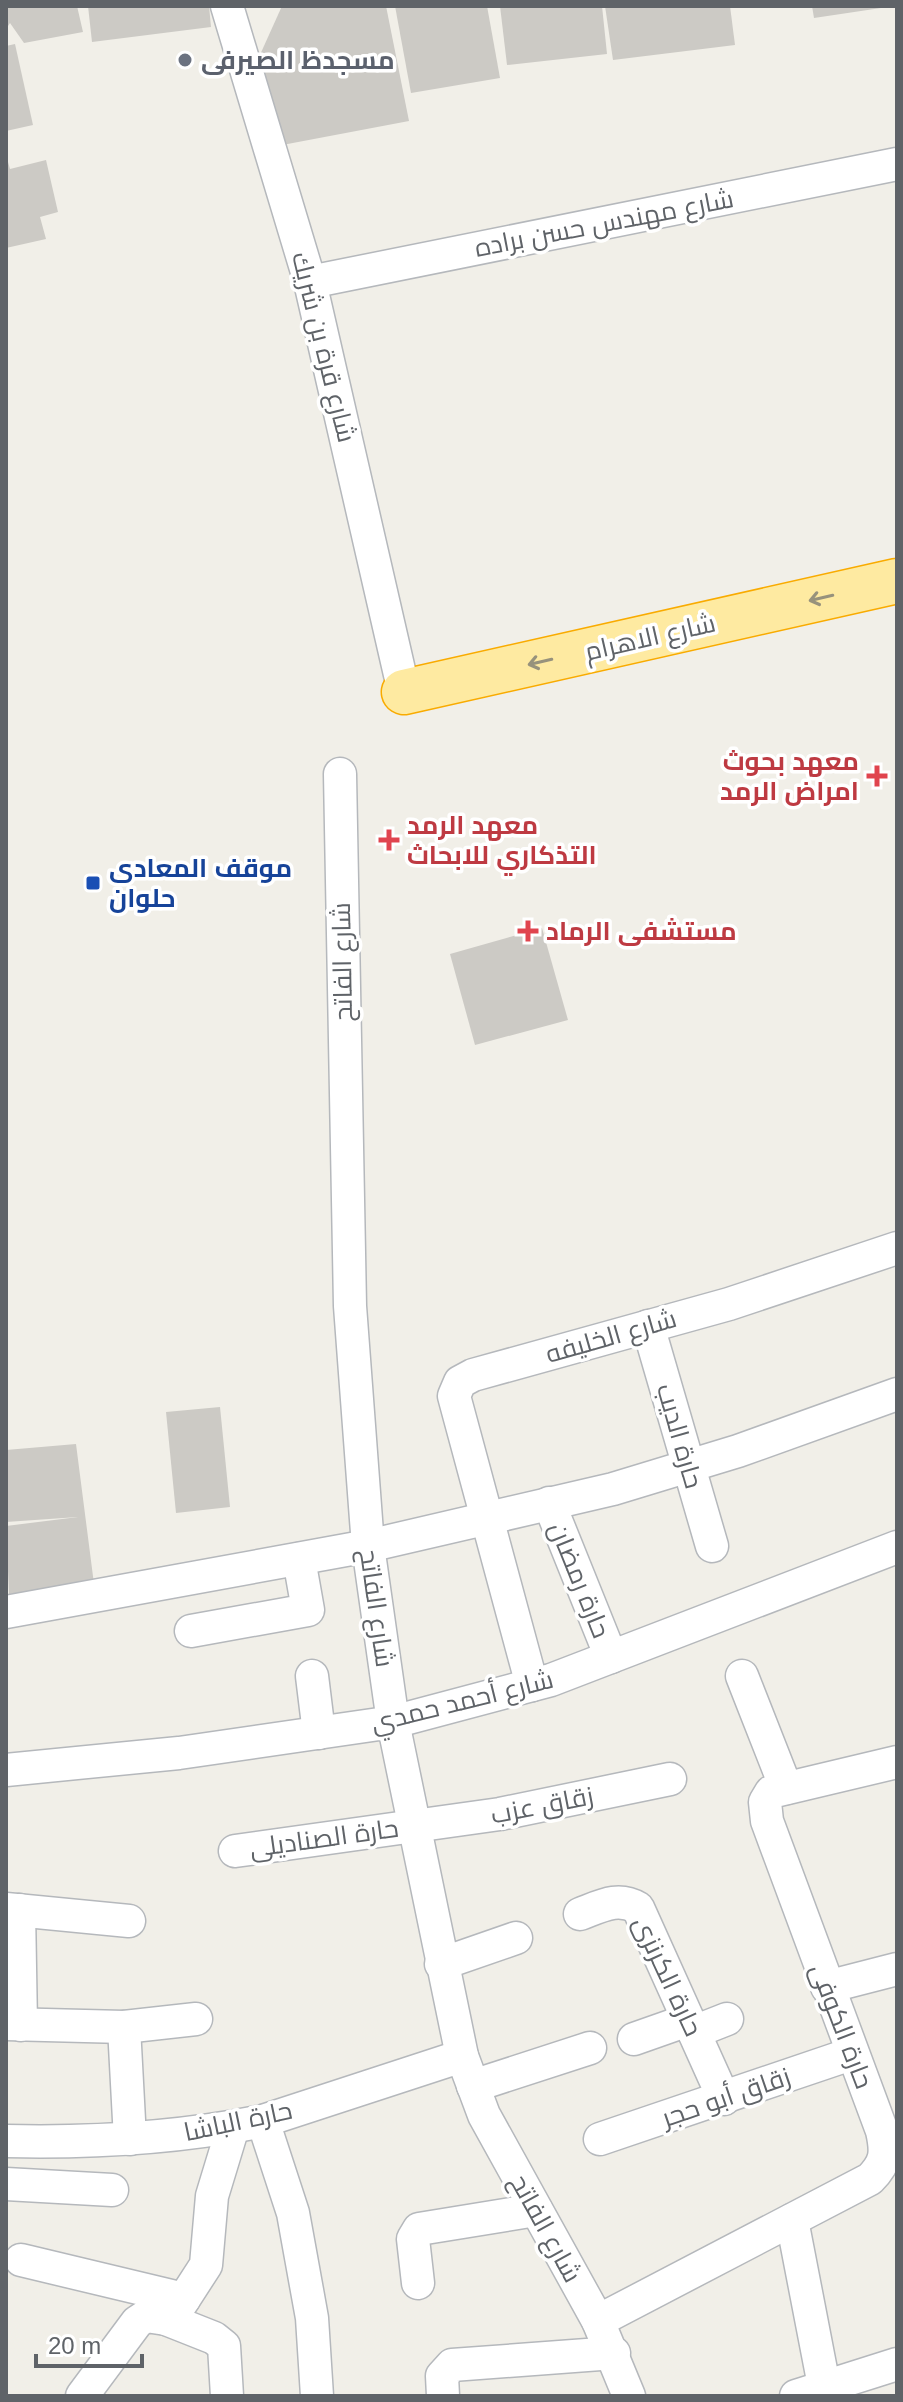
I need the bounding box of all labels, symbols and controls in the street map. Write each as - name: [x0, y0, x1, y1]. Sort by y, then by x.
- place label: مسجدظ الصيرفى: [201, 45, 395, 76]
- marker: مسجدظ الصيرفى: [176, 51, 194, 69]
- street label: شارع مهندس حسن براده: [472, 183, 736, 265]
- street label: شارع قرة بن شريك: [284, 249, 362, 446]
- one-way arrow: [809, 592, 834, 607]
- street label: شارع الاهرام: [582, 607, 719, 670]
- one-way arrow: [528, 655, 553, 670]
- place label: معهد بحوث امراض الرمد: [720, 746, 859, 807]
- marker: معهد بحوث امراض الرمد: [866, 765, 888, 787]
- place label: معهد الرمد التذكاري للابحاث: [407, 810, 597, 876]
- marker: معهد الرمد التذكاري للابحاث: [378, 829, 400, 851]
- place label: موقف المعادى حلوان: [109, 853, 292, 913]
- marker: موقف المعادى حلوان: [84, 874, 102, 892]
- street label: شارع الفاتح: [326, 902, 360, 1022]
- place label: مستشفى الرماد: [546, 916, 737, 947]
- marker: مستشفى الرماد: [517, 920, 539, 942]
- street label: شارع الخليفه: [542, 1303, 680, 1371]
- street label: حارة الديب: [651, 1380, 709, 1492]
- street label: حارة رمضان: [543, 1518, 617, 1642]
- street label: شارع الفاتح: [352, 1547, 400, 1669]
- street label: شارع أحمد حمدي: [367, 1662, 558, 1743]
- street label: زقاق عزب: [488, 1780, 596, 1831]
- street label: حارة الصناديلى: [248, 1813, 400, 1864]
- street label: حارة الكرنزى: [627, 1911, 709, 2041]
- street label: حارة الكوفى: [804, 1959, 880, 2093]
- street label: زقاق أبو حجر: [655, 2059, 795, 2135]
- street label: حارة الباشا: [181, 2095, 295, 2147]
- street label: شارع الفاتح: [502, 2169, 588, 2288]
- scale bar: [36, 2318, 142, 2368]
- text: 20 m: [48, 2332, 101, 2359]

